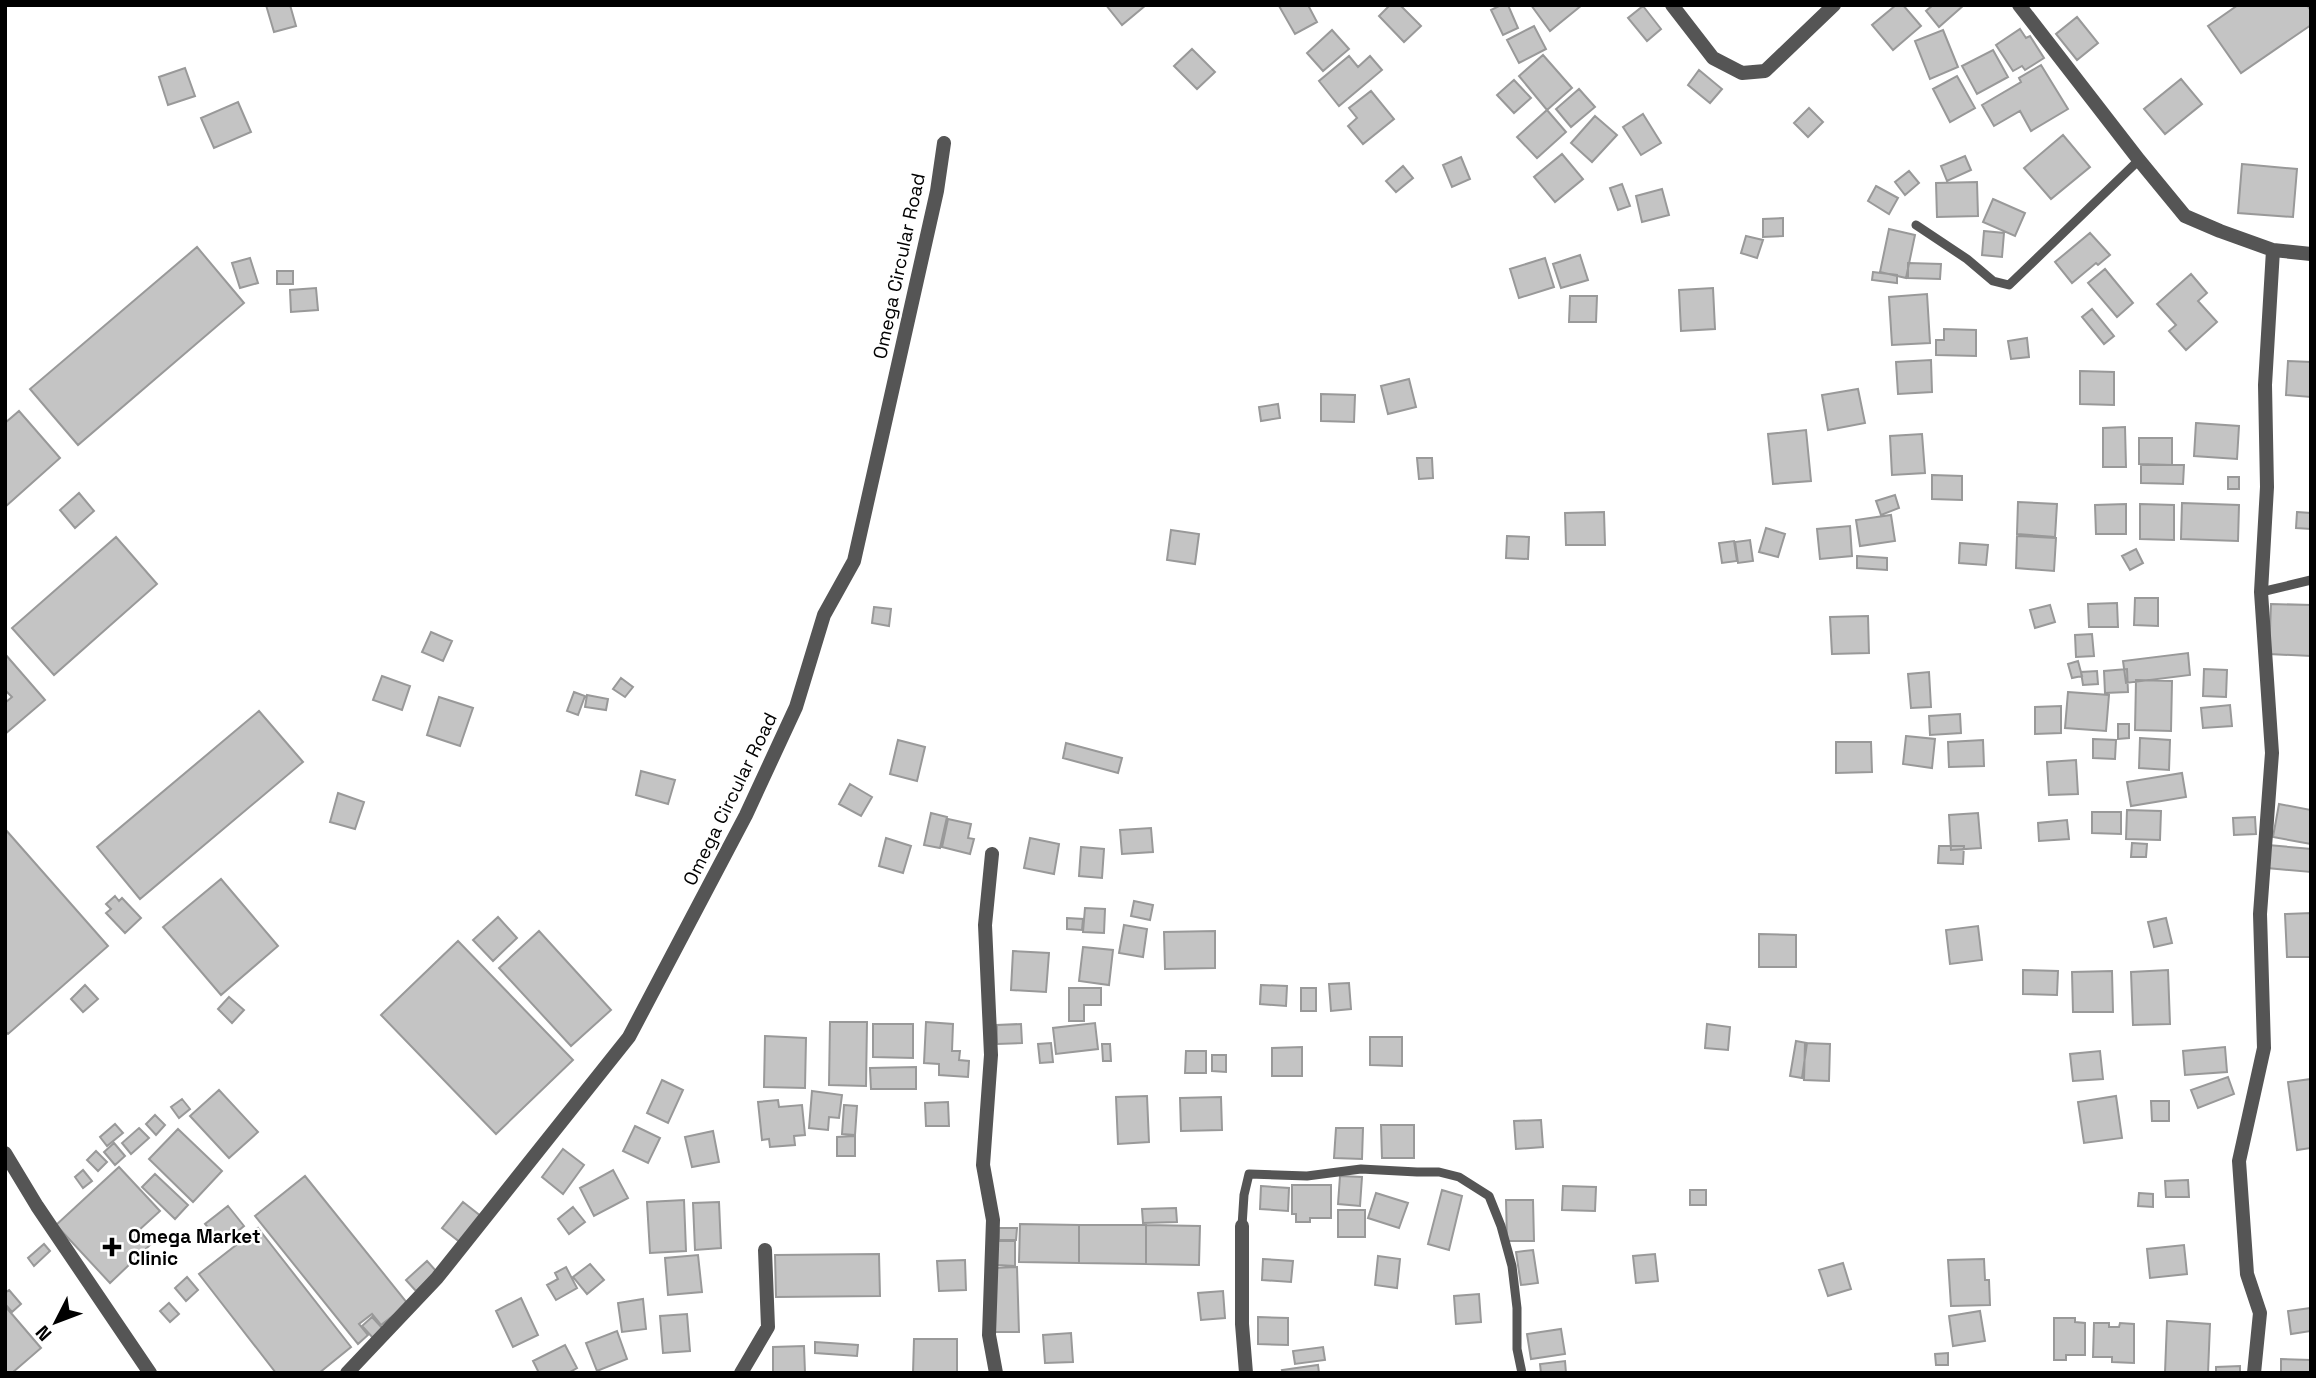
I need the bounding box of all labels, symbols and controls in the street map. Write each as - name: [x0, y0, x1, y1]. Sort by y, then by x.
- street label: Omega Circular Road: [867, 171, 931, 361]
- street label: Omega Circular Road: [677, 708, 783, 890]
- place label: Omega Market Clinic: [128, 1224, 261, 1271]
- marker: Omega Market Clinic: [102, 1237, 122, 1257]
- north arrow: [21, 1287, 91, 1357]
- text: N: [30, 1320, 57, 1346]

